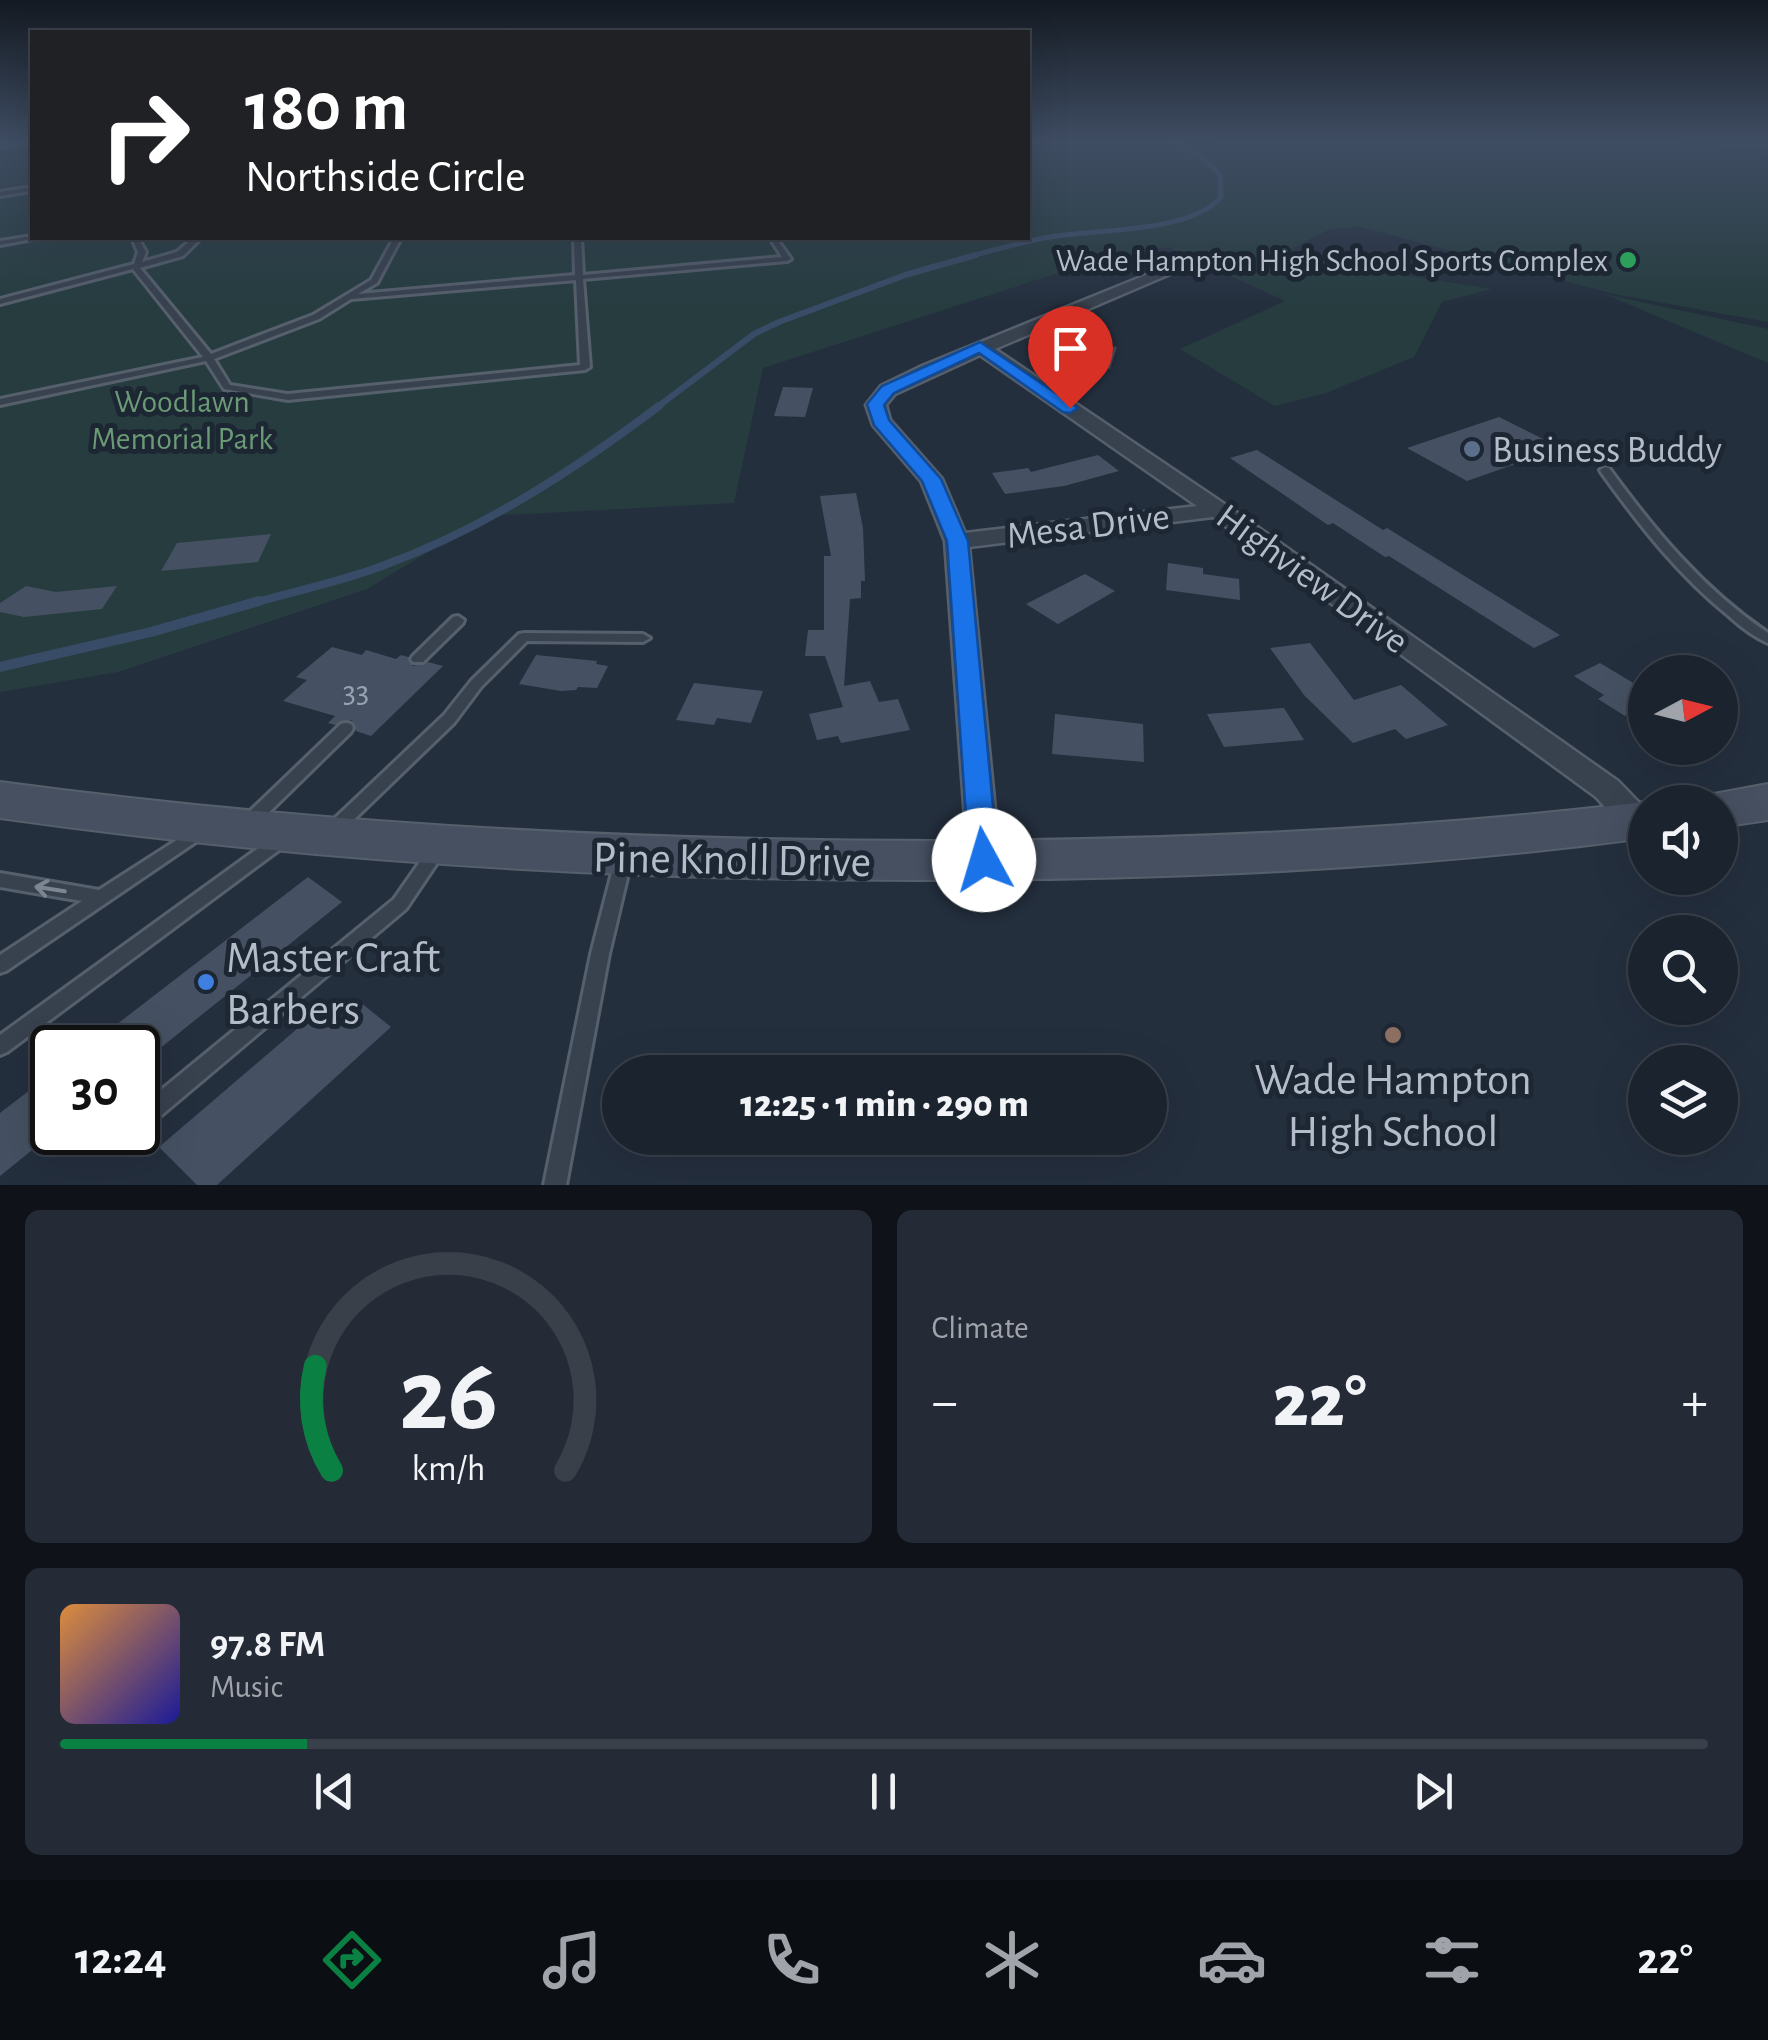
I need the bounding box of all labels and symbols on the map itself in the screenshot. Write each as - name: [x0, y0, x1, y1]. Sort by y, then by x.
- place label: Wade Hampton High School Sports Complex: [1056, 245, 1608, 277]
- marker: Wade Hampton High School Sports Complex: [1617, 249, 1639, 271]
- pin: [1028, 306, 1113, 409]
- park label: Woodlawn Memorial Park: [91, 386, 273, 455]
- place label: Business Buddy: [1492, 432, 1722, 470]
- marker: Business Buddy: [1461, 438, 1483, 460]
- street label: Mesa Drive: [1005, 498, 1172, 556]
- street label: Highview Drive: [1209, 498, 1415, 662]
- north arrow: [1628, 655, 1738, 765]
- house number: 33: [343, 676, 369, 708]
- position arrow: [932, 808, 1036, 912]
- street label: Pine Knoll Drive: [592, 836, 872, 885]
- one-way arrow: [35, 879, 67, 897]
- place label: Master Craft Barbers: [226, 936, 440, 1033]
- marker: Master Craft Barbers: [195, 971, 217, 993]
- marker: Wade Hampton High School: [1382, 1024, 1404, 1046]
- speed limit sign: 30: [30, 1025, 160, 1155]
- place label: Wade Hampton High School: [1254, 1058, 1532, 1155]

